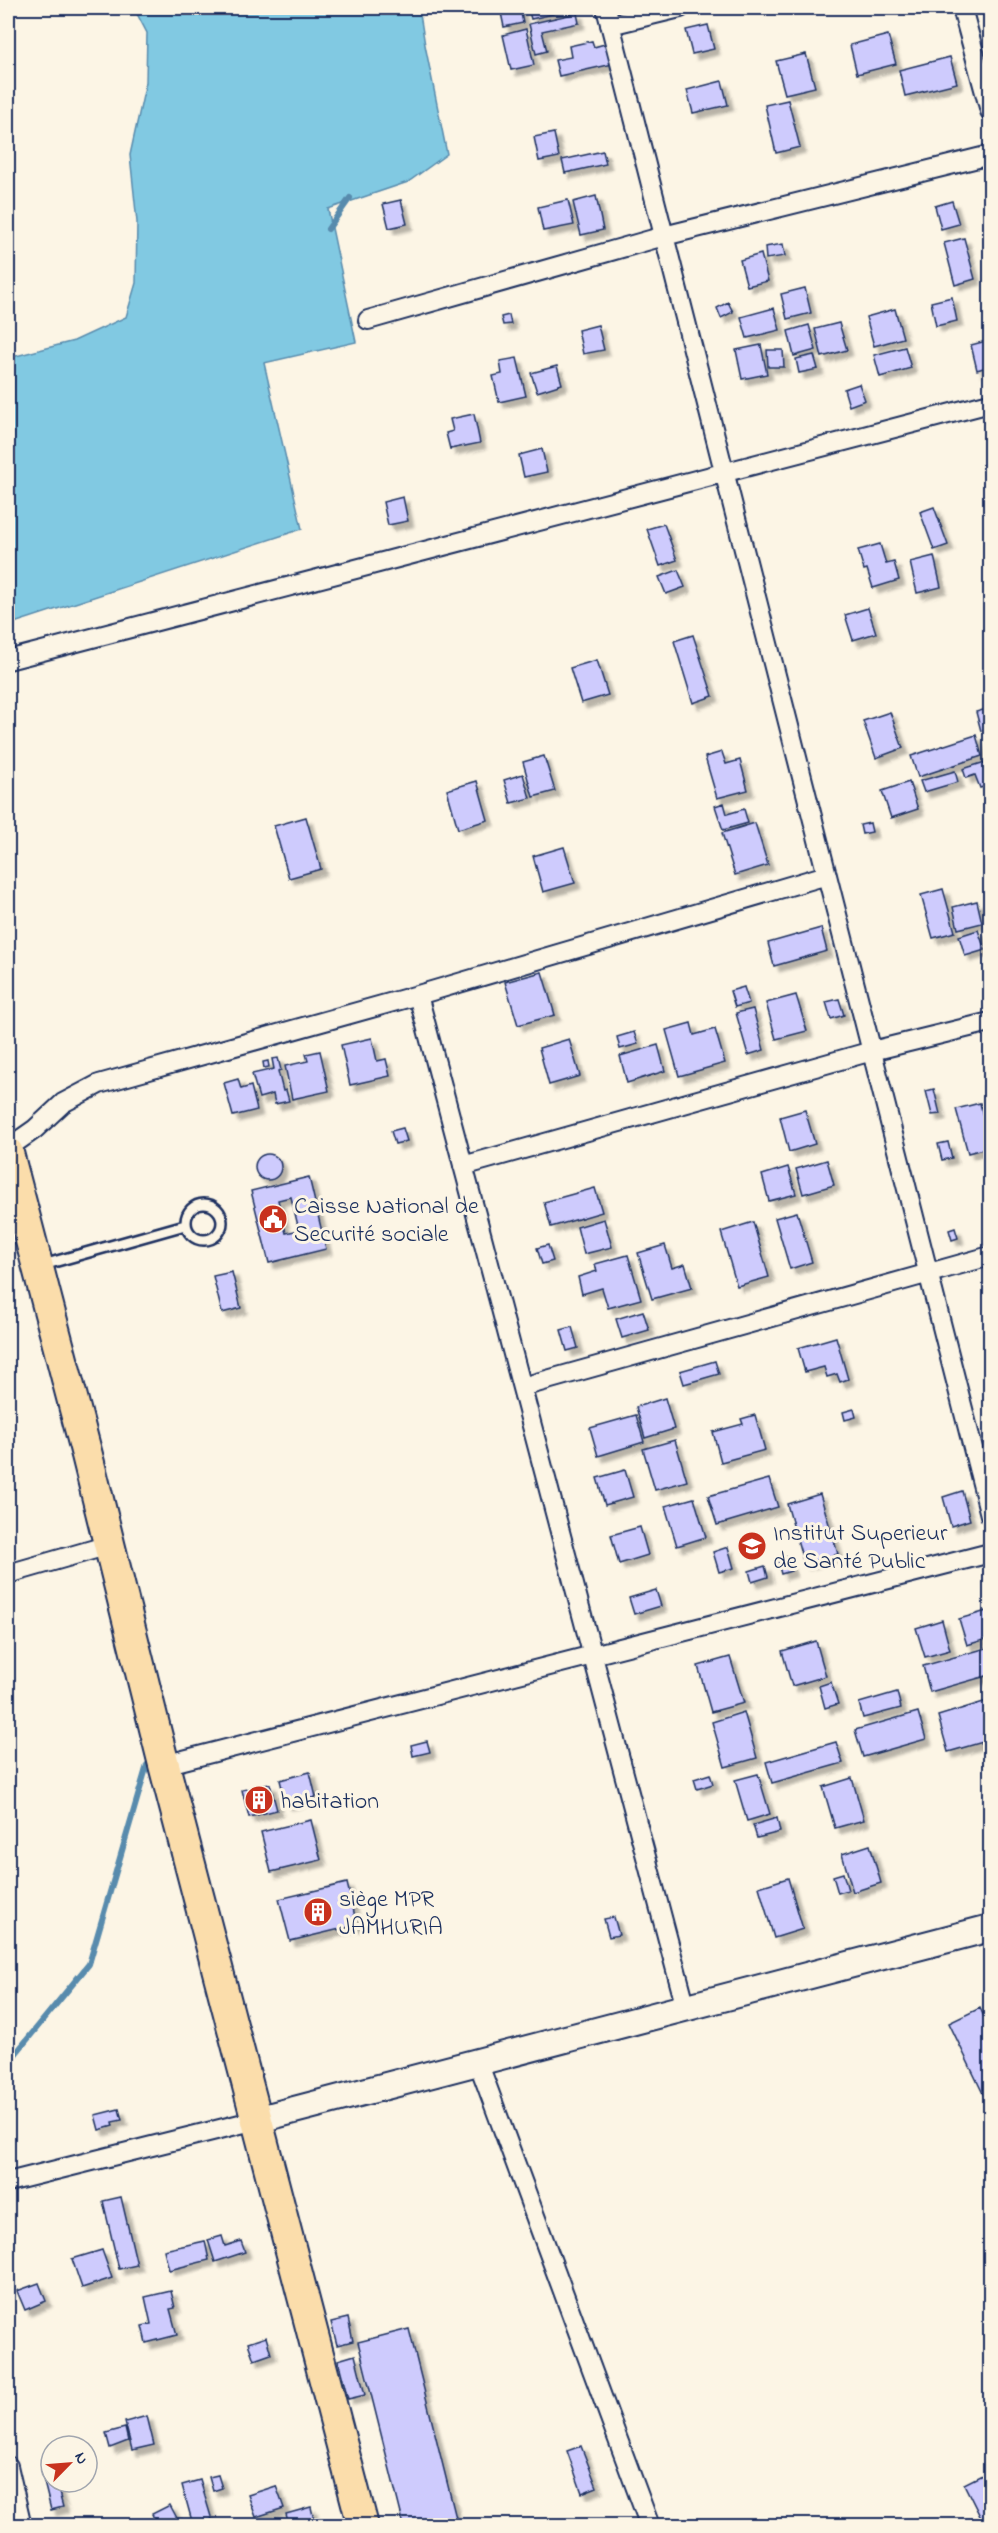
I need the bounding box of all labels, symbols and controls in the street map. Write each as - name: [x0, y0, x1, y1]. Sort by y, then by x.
- place label: Caisse National de Securité sociale: [294, 1190, 479, 1253]
- public building icon: Caisse National de Securité sociale: [257, 1203, 289, 1235]
- place label: Institut Superieur de Santé Public: [773, 1517, 948, 1580]
- school or university icon: Institut Superieur de Santé Public: [736, 1530, 768, 1562]
- building icon: habitation: [243, 1784, 275, 1816]
- place label: habitation: [280, 1785, 379, 1820]
- place label: siège MPR JAMHURIA: [339, 1883, 443, 1946]
- building icon: siège MPR JAMHURIA: [302, 1896, 334, 1928]
- north arrow: [39, 2434, 99, 2494]
- text: N: [68, 2449, 94, 2469]

